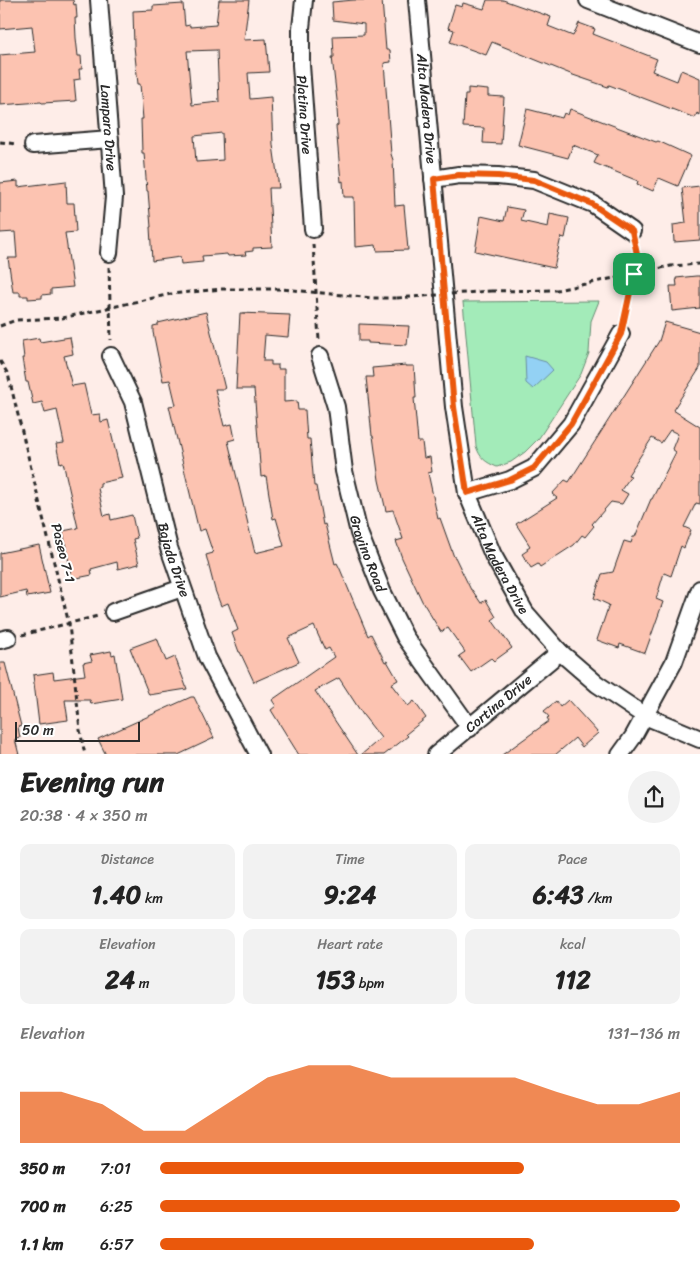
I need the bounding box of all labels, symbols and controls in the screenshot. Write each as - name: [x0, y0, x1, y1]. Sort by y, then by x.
- street label: Alta Madera Drive: [409, 52, 444, 165]
- street label: Platina Drive: [289, 74, 320, 155]
- street label: Lampara Drive: [93, 83, 124, 172]
- pin: [613, 253, 655, 295]
- icon: arrive: [620, 260, 648, 288]
- street label: Alta Madera Drive: [464, 509, 536, 619]
- street label: Gravino Road: [343, 513, 394, 597]
- street label: Bajada Drive: [151, 520, 198, 601]
- street label: Paseo 7-1: [44, 521, 82, 585]
- street label: Cortina Drive: [459, 668, 538, 739]
- text: 50 m: [22, 718, 54, 743]
- scale bar: [15, 720, 140, 743]
- text: Evening run: [20, 757, 164, 806]
- button: share: [628, 771, 680, 823]
- text: 20:38 · 4 × 350 m: [20, 801, 148, 830]
- text: Distance: [101, 847, 154, 872]
- text: Time: [335, 847, 365, 872]
- text: Pace: [558, 847, 588, 872]
- text: 1.40: [92, 872, 141, 917]
- text: 9:24: [324, 872, 376, 917]
- text: 6:43: [533, 872, 584, 917]
- text: km: [141, 886, 163, 911]
- text: /km: [584, 886, 613, 911]
- text: Elevation: [99, 932, 156, 957]
- text: Heart rate: [317, 932, 383, 957]
- text: kcal: [560, 932, 585, 957]
- text: 24: [105, 957, 135, 1002]
- text: 153: [315, 957, 355, 1002]
- text: 112: [555, 957, 591, 1002]
- text: m: [135, 971, 150, 996]
- text: bpm: [355, 971, 385, 996]
- text: Elevation: [20, 1019, 85, 1048]
- text: 131–136 m: [607, 1019, 680, 1048]
- text: 350 m: [20, 1154, 65, 1183]
- text: 7:01: [100, 1154, 131, 1183]
- text: 700 m: [20, 1192, 66, 1221]
- text: 6:25: [100, 1192, 133, 1221]
- text: 1.1 km: [20, 1230, 64, 1259]
- text: 6:57: [100, 1230, 133, 1259]

